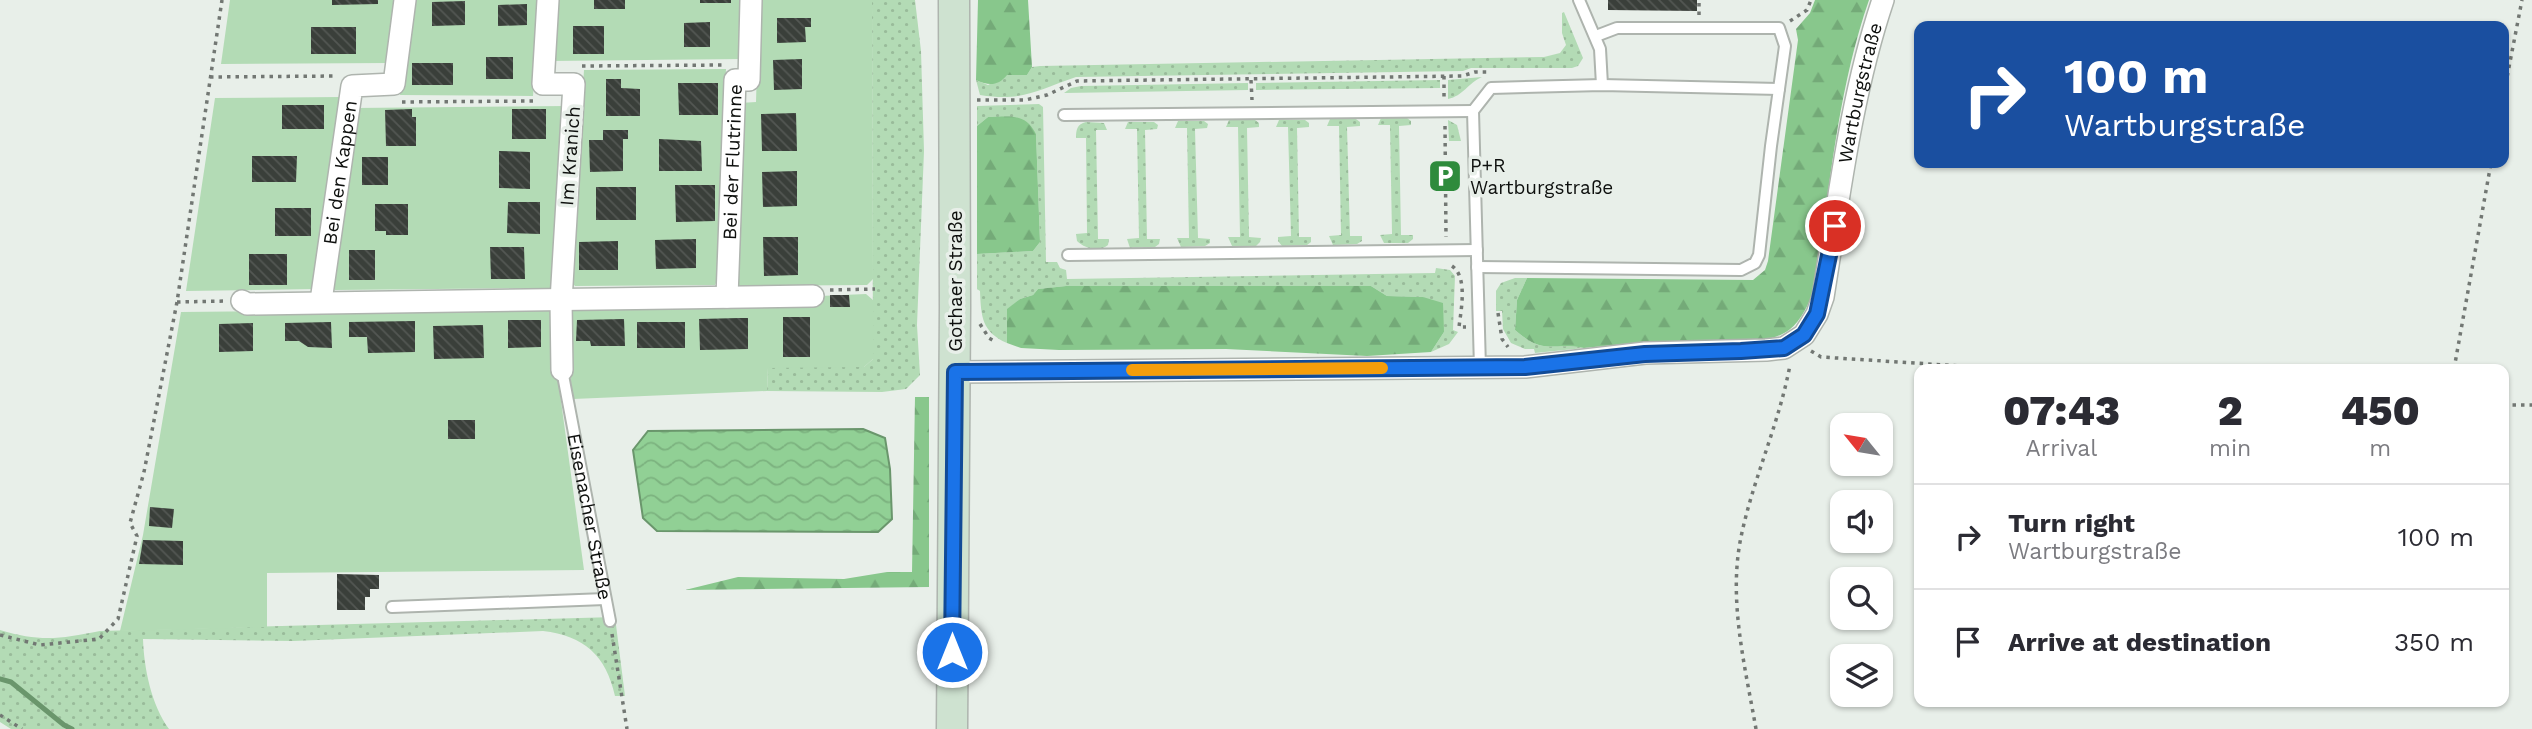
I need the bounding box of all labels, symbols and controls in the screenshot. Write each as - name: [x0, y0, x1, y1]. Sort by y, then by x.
- street label: Wartburgstraße: [1833, 20, 1887, 165]
- text: 100 m: [2064, 47, 2208, 105]
- icon: right: [1949, 49, 2040, 140]
- street label: Bei der Flutrinne: [718, 84, 746, 241]
- street label: Bei den Kappen: [318, 99, 361, 246]
- street label: Im Kranich: [555, 105, 585, 207]
- text: Wartburgstraße: [2064, 106, 2305, 144]
- place label: P+R Wartburgstraße: [1470, 154, 1613, 199]
- parking icon: P+R Wartburgstraße: [1426, 157, 1464, 195]
- pin: [1805, 196, 1865, 256]
- icon: arrive: [1816, 207, 1854, 245]
- street label: Gothaer Straße: [944, 210, 967, 352]
- text: 07:43: [2003, 386, 2120, 435]
- text: 2: [2218, 386, 2243, 435]
- text: 450: [2340, 386, 2420, 435]
- north arrow: [1830, 413, 1894, 476]
- map controls: [1830, 413, 1893, 707]
- street label: Eisenacher Straße: [563, 431, 617, 602]
- text: Arrival: [2026, 435, 2097, 462]
- text: min: [2209, 435, 2251, 462]
- text: m: [2369, 435, 2391, 462]
- button: sound: [1830, 490, 1893, 553]
- text: Turn right: [2008, 508, 2135, 538]
- icon: right: [1949, 518, 1987, 556]
- text: 100 m: [2398, 522, 2474, 552]
- text: Wartburgstraße: [2008, 538, 2182, 565]
- button: search: [1830, 567, 1893, 630]
- position arrow: [915, 615, 989, 689]
- icon: arrive: [1949, 623, 1987, 661]
- text: Arrive at destination: [2008, 627, 2271, 657]
- text: 350 m: [2394, 627, 2474, 657]
- button: layers: [1830, 644, 1893, 707]

